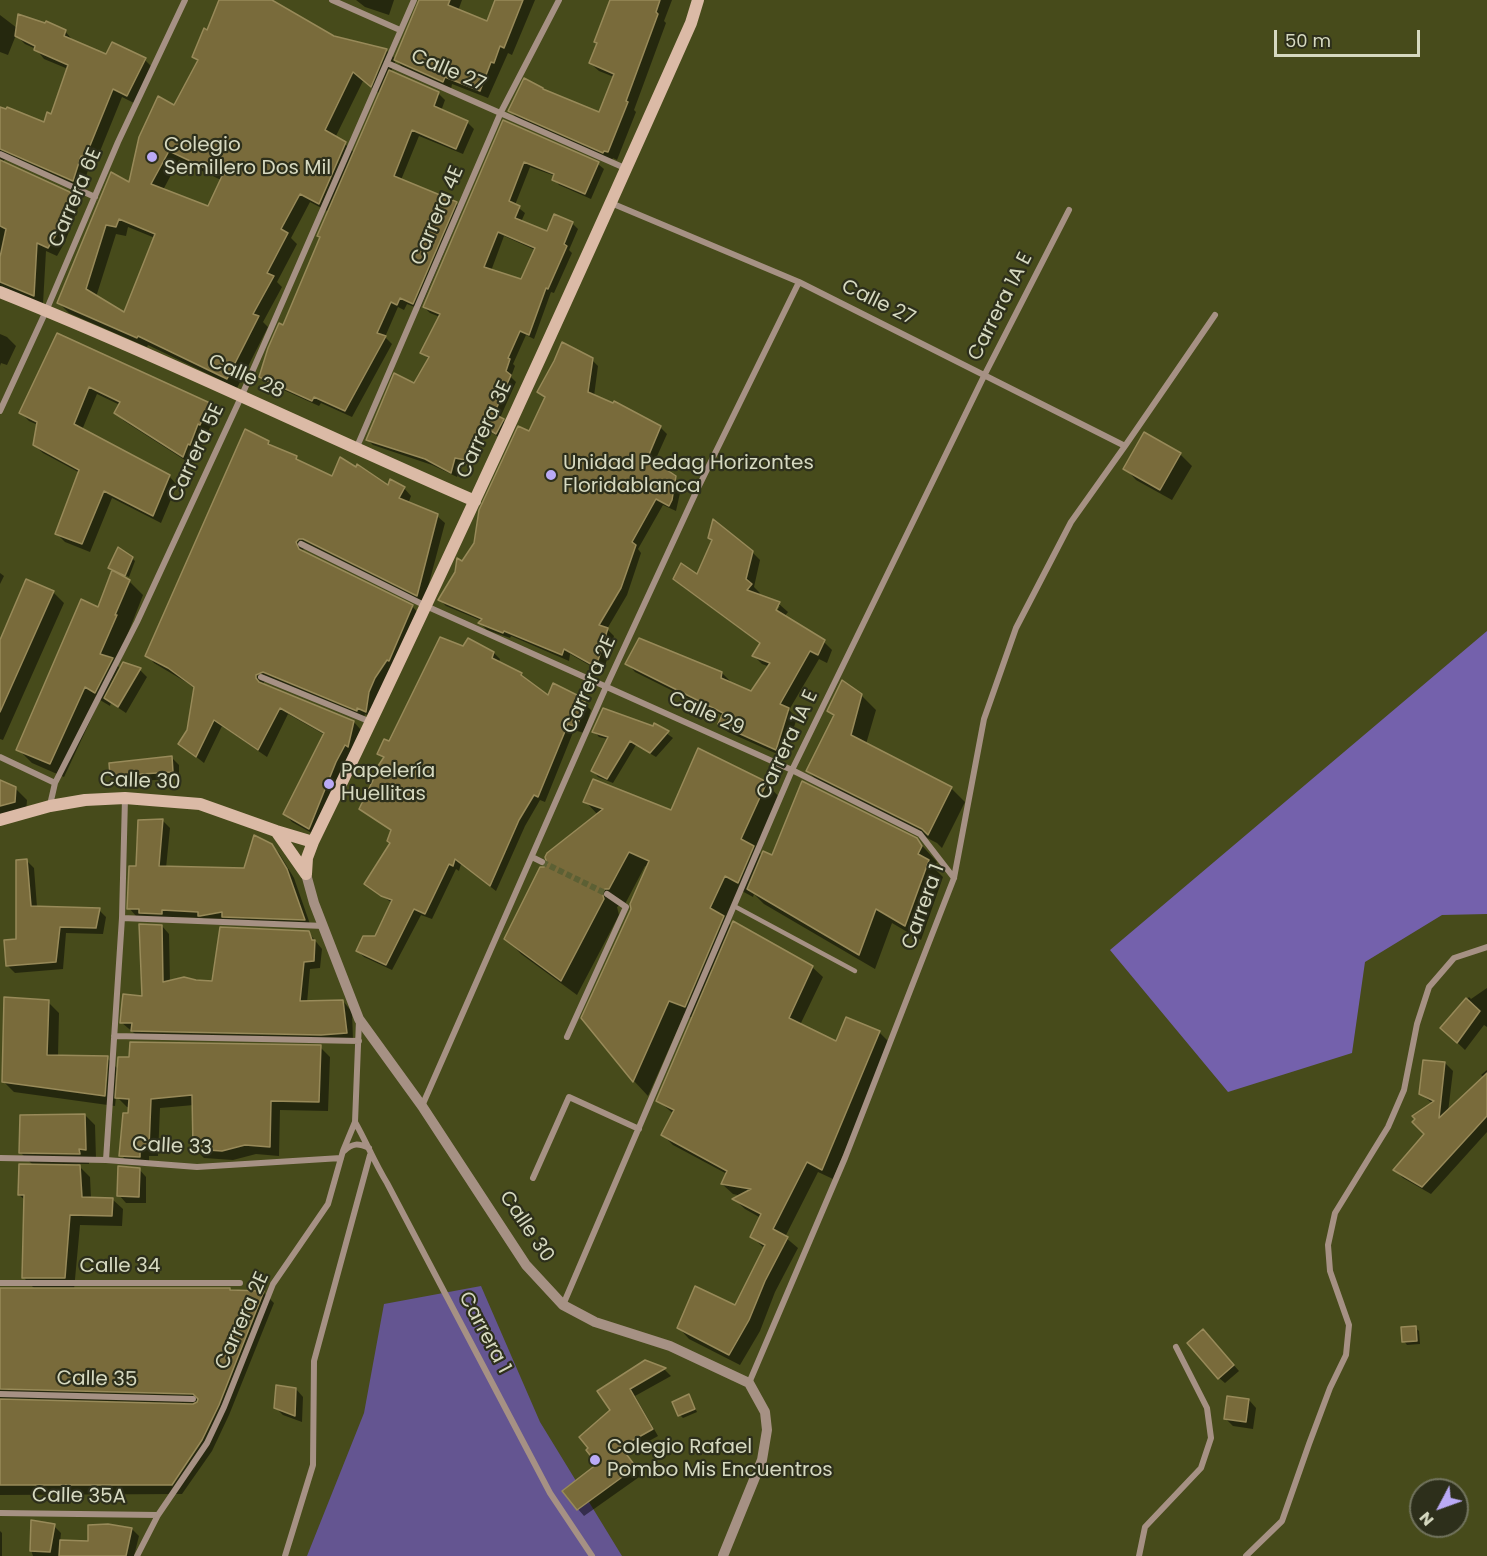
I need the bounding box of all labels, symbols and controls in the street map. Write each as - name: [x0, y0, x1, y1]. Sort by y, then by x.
- scale bar: [1277, 18, 1422, 56]
- text: 50 m: [1285, 28, 1331, 53]
- street label: Calle 27: [407, 45, 489, 97]
- place label: Colegio Semillero Dos Mil: [164, 134, 331, 181]
- street label: Carrera 6E: [44, 145, 108, 251]
- marker: Colegio Semillero Dos Mil: [145, 150, 159, 164]
- street label: Carrera 4E: [406, 163, 470, 269]
- street label: Carrera 1A E: [964, 249, 1038, 365]
- street label: Calle 27: [837, 275, 919, 331]
- street label: Calle 28: [204, 350, 288, 404]
- street label: Carrera 3E: [452, 378, 518, 482]
- street label: Carrera 5E: [164, 400, 230, 506]
- place label: Unidad Pedag Horizontes Floridablanca: [563, 452, 814, 499]
- marker: Unidad Pedag Horizontes Floridablanca: [544, 468, 558, 482]
- street label: Carrera 2E: [558, 632, 622, 738]
- street label: Carrera 1A E: [752, 686, 824, 804]
- street label: Calle 29: [664, 687, 748, 741]
- place label: Papelería Huellitas: [341, 760, 435, 807]
- street label: Calle 30: [99, 769, 181, 795]
- marker: Papelería Huellitas: [322, 777, 336, 791]
- street label: Carrera 1: [898, 861, 950, 953]
- street label: Calle 33: [131, 1133, 213, 1161]
- street label: Calle 30: [493, 1187, 559, 1267]
- street label: Calle 34: [80, 1255, 160, 1279]
- street label: Carrera 2E: [211, 1268, 275, 1374]
- street label: Carrera 1: [453, 1288, 515, 1378]
- street label: Calle 35: [56, 1367, 138, 1393]
- place label: Colegio Rafael Pombo Mis Encuentros: [607, 1436, 833, 1483]
- marker: Colegio Rafael Pombo Mis Encuentros: [588, 1453, 602, 1467]
- north arrow: [1409, 1478, 1469, 1538]
- street label: Calle 35A: [32, 1484, 126, 1510]
- text: N: [1414, 1507, 1439, 1531]

